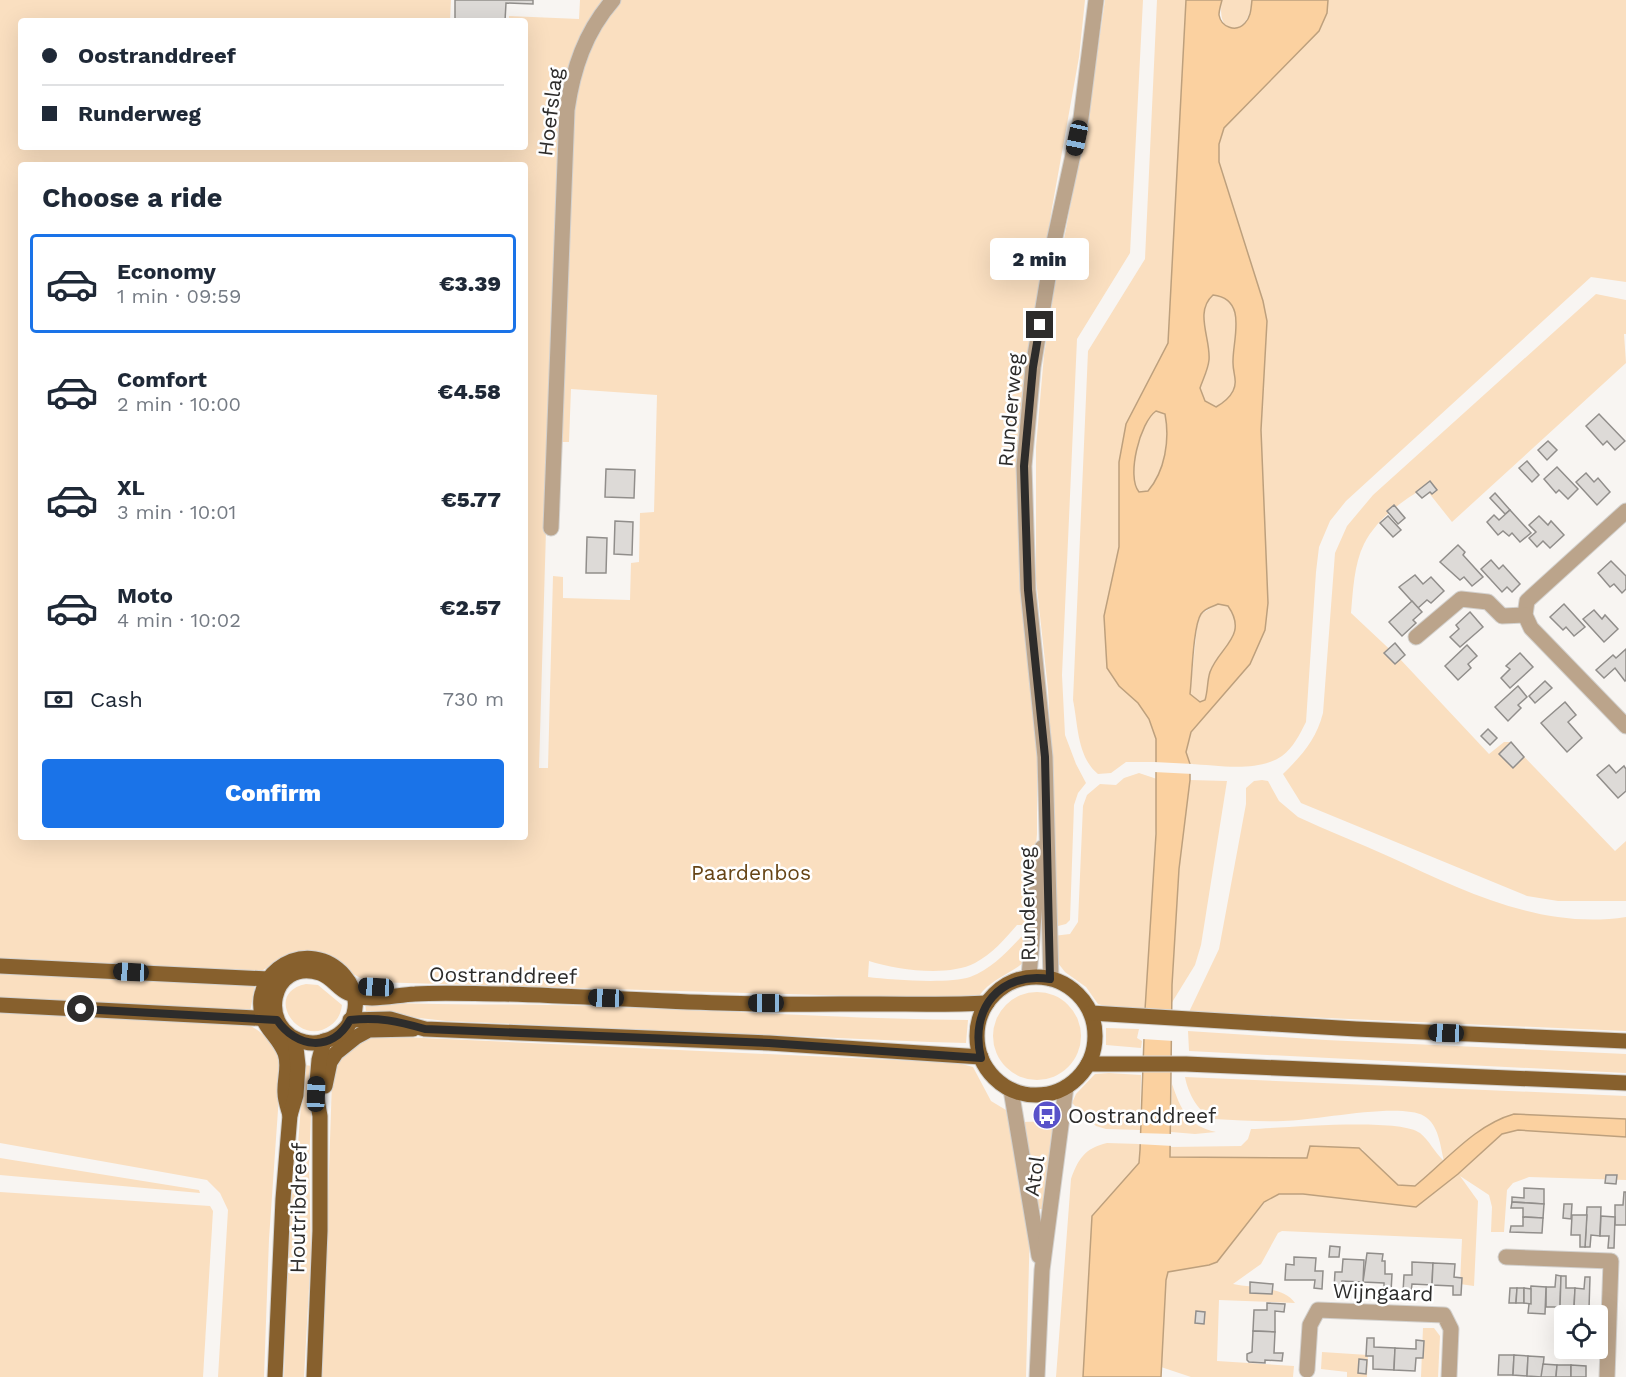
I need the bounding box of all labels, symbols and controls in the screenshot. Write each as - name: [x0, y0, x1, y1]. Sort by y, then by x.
- text: Oostranddreef: [78, 43, 236, 68]
- street label: Hoefslag: [532, 66, 568, 158]
- text: Runderweg: [78, 101, 201, 126]
- car: [1064, 119, 1090, 157]
- text: Choose a ride: [42, 182, 222, 214]
- callout: 2 min: [990, 238, 1090, 280]
- text: 2 min: [1012, 247, 1067, 271]
- icon: car: [45, 257, 99, 311]
- text: Economy: [117, 259, 216, 284]
- text: €3.39: [439, 271, 501, 296]
- text: 1 min · 09:59: [117, 284, 241, 308]
- route end: [1026, 311, 1053, 338]
- street label: Runderweg: [993, 351, 1027, 468]
- icon: car: [45, 365, 99, 419]
- text: Comfort: [117, 367, 207, 392]
- text: €4.58: [438, 379, 501, 404]
- text: 2 min · 10:00: [117, 392, 241, 416]
- icon: car: [45, 473, 99, 527]
- text: XL: [117, 475, 145, 500]
- text: €5.77: [441, 487, 501, 512]
- text: 3 min · 10:01: [117, 500, 236, 524]
- icon: car: [45, 581, 99, 635]
- text: Moto: [117, 583, 173, 608]
- text: €2.57: [440, 595, 501, 620]
- text: 4 min · 10:02: [117, 608, 241, 632]
- icon: cash: [42, 683, 75, 716]
- text: Cash: [90, 687, 143, 712]
- text: 730 m: [443, 687, 504, 711]
- button: Confirm: [42, 759, 504, 828]
- street label: Runderweg: [1013, 846, 1040, 961]
- park label: Paardenbos: [691, 860, 811, 885]
- street label: Oostranddreef: [429, 961, 577, 989]
- car: [113, 962, 149, 982]
- car: [358, 977, 394, 997]
- car: [588, 988, 624, 1008]
- car: [748, 994, 784, 1012]
- route start: [67, 995, 94, 1022]
- car: [1428, 1023, 1464, 1043]
- car: [306, 1076, 326, 1112]
- bus stop icon: Oostranddreef: [1031, 1099, 1063, 1131]
- place label: Oostranddreef: [1068, 1103, 1216, 1128]
- street label: Houtribdreef: [284, 1142, 312, 1274]
- street label: Atol: [1019, 1153, 1049, 1198]
- street label: Wijngaard: [1332, 1278, 1434, 1306]
- map controls: [1554, 1305, 1608, 1359]
- button: locate: [1554, 1305, 1608, 1359]

